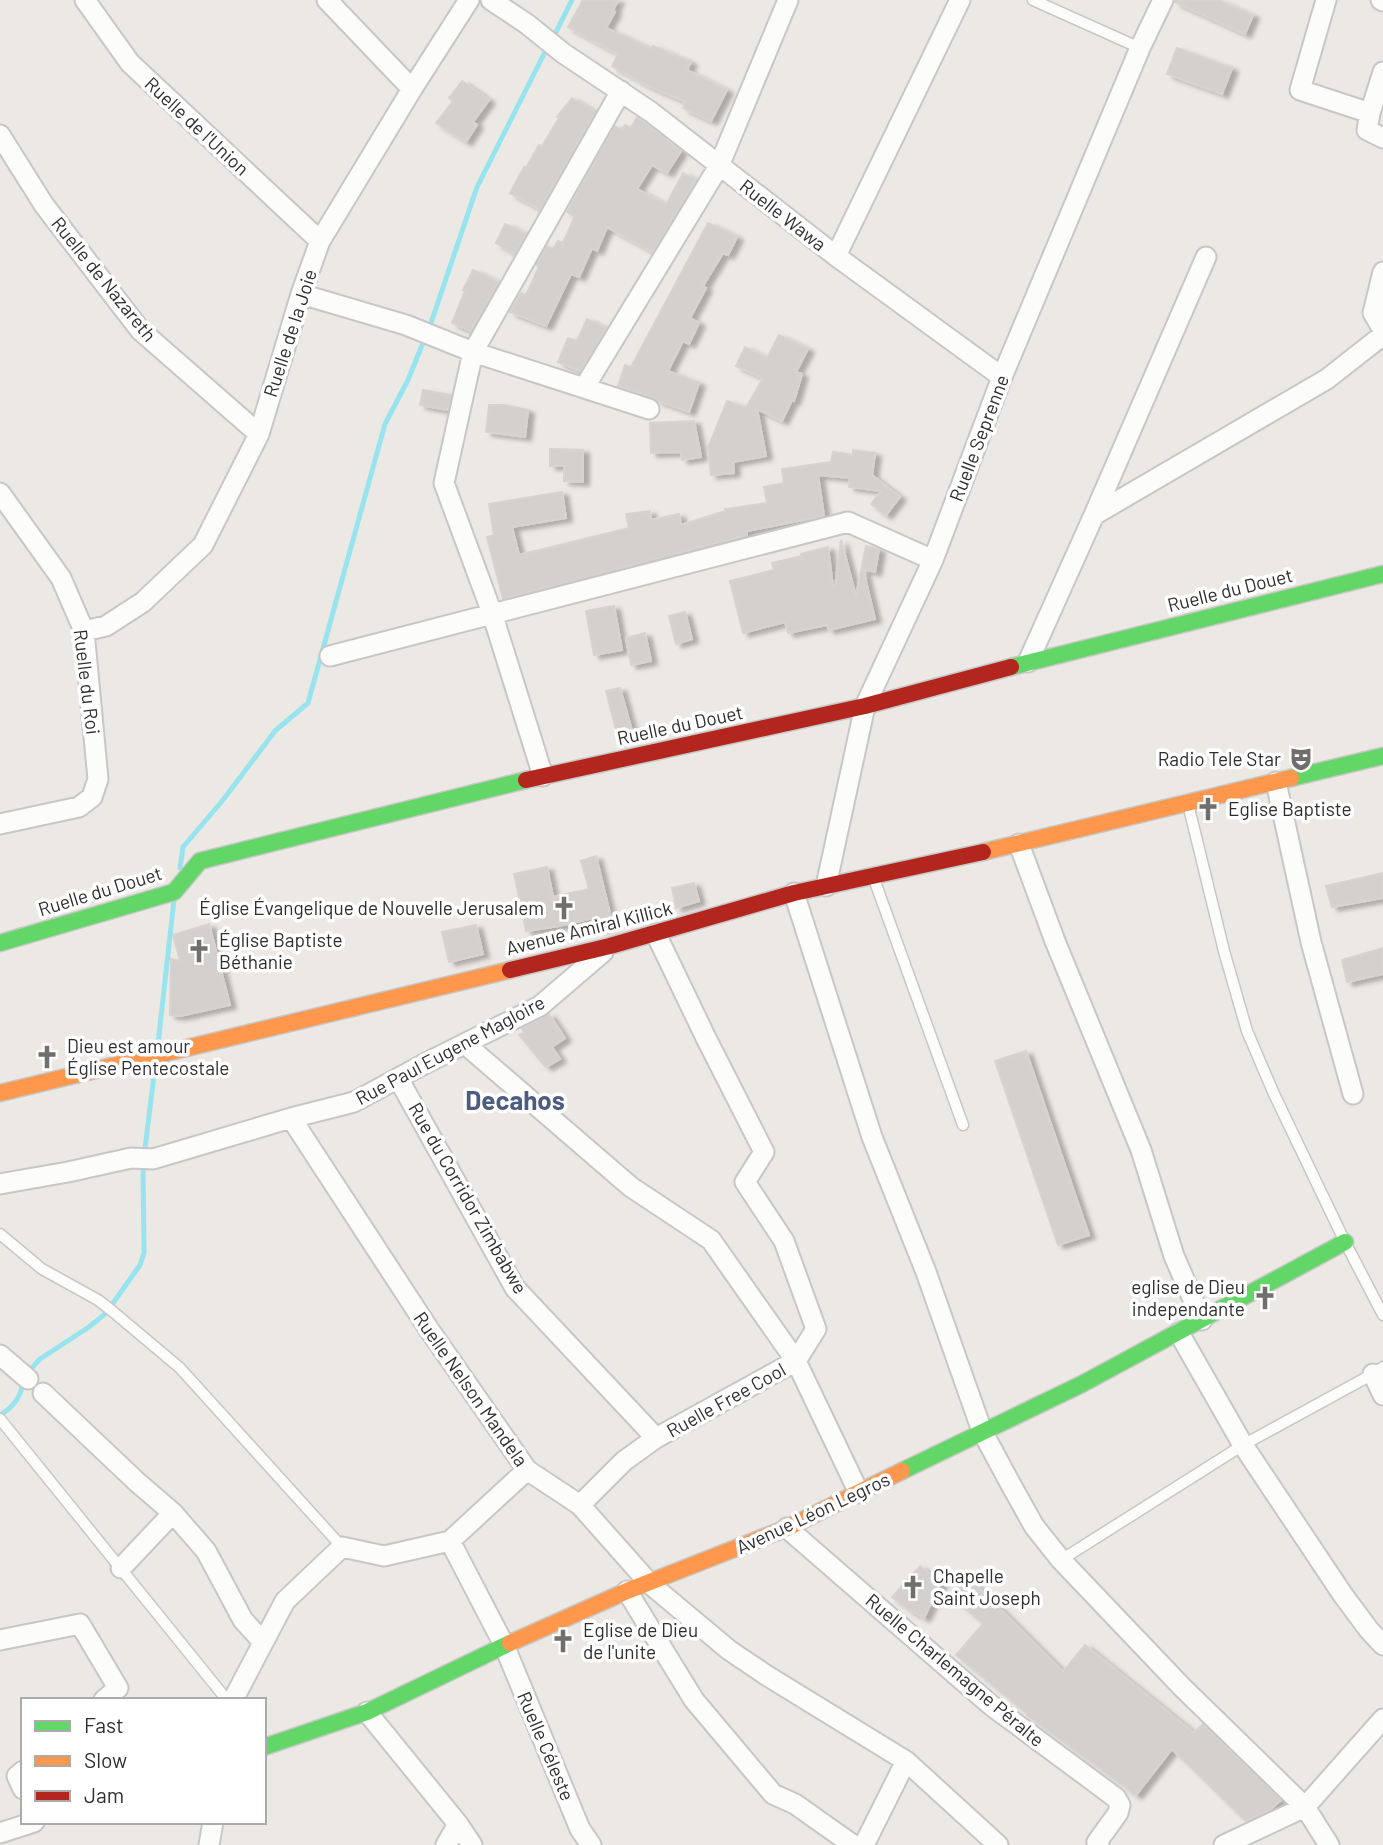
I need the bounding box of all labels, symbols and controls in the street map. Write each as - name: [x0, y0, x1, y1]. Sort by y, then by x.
- street label: Ruelle de l'Union: [141, 72, 254, 180]
- street label: Ruelle Wawa: [736, 174, 831, 255]
- street label: Ruelle de Nazareth: [47, 212, 162, 346]
- street label: Ruelle de la Joie: [258, 266, 321, 400]
- street label: Ruelle Seprenne: [944, 371, 1013, 504]
- street label: Ruelle du Douet: [1165, 563, 1295, 616]
- street label: Ruelle du Roi: [70, 628, 105, 736]
- street label: Ruelle du Douet: [615, 700, 745, 749]
- theatre icon: Radio Tele Star: [1287, 745, 1315, 773]
- place label: Radio Tele Star: [1158, 747, 1281, 770]
- church icon: Eglise Baptiste: [1194, 795, 1222, 823]
- place label: Eglise Baptiste: [1228, 797, 1352, 820]
- street label: Ruelle du Douet: [35, 861, 164, 920]
- church icon: Église Évangelique de Nouvelle Jerusalem: [550, 894, 578, 922]
- place label: Église Évangelique de Nouvelle Jerusalem: [199, 896, 544, 919]
- street label: Avenue Amiral Killick: [503, 896, 674, 959]
- place label: Église Baptiste Béthanie: [219, 928, 343, 973]
- church icon: Église Baptiste Béthanie: [185, 937, 213, 965]
- street label: Rue Paul Eugene Magloire: [351, 990, 548, 1109]
- place label: Dieu est amour Église Pentecostale: [67, 1034, 229, 1079]
- church icon: Dieu est amour Église Pentecostale: [33, 1043, 61, 1071]
- district label: Decahos: [465, 1084, 565, 1115]
- street label: Rue du Corridor Zimbabwe: [404, 1098, 533, 1297]
- place label: eglise de Dieu independante: [1131, 1275, 1245, 1320]
- church icon: eglise de Dieu independante: [1251, 1284, 1279, 1312]
- street label: Ruelle Nelson Mandela: [409, 1307, 533, 1470]
- street label: Ruelle Free Cool: [662, 1357, 789, 1442]
- street label: Avenue Léon Legros: [732, 1467, 893, 1558]
- place label: Chapelle Saint Joseph: [933, 1564, 1041, 1609]
- church icon: Chapelle Saint Joseph: [899, 1573, 927, 1601]
- street label: Ruelle Charlemagne Péralte: [861, 1588, 1049, 1751]
- place label: Eglise de Dieu de l'unite: [583, 1618, 698, 1663]
- church icon: Eglise de Dieu de l'unite: [549, 1627, 577, 1655]
- street label: Ruelle Céleste: [513, 1688, 580, 1804]
- legend: [21, 1698, 266, 1824]
- text: Fast: [84, 1712, 124, 1737]
- text: Slow: [84, 1747, 127, 1772]
- text: Jam: [84, 1782, 124, 1807]

